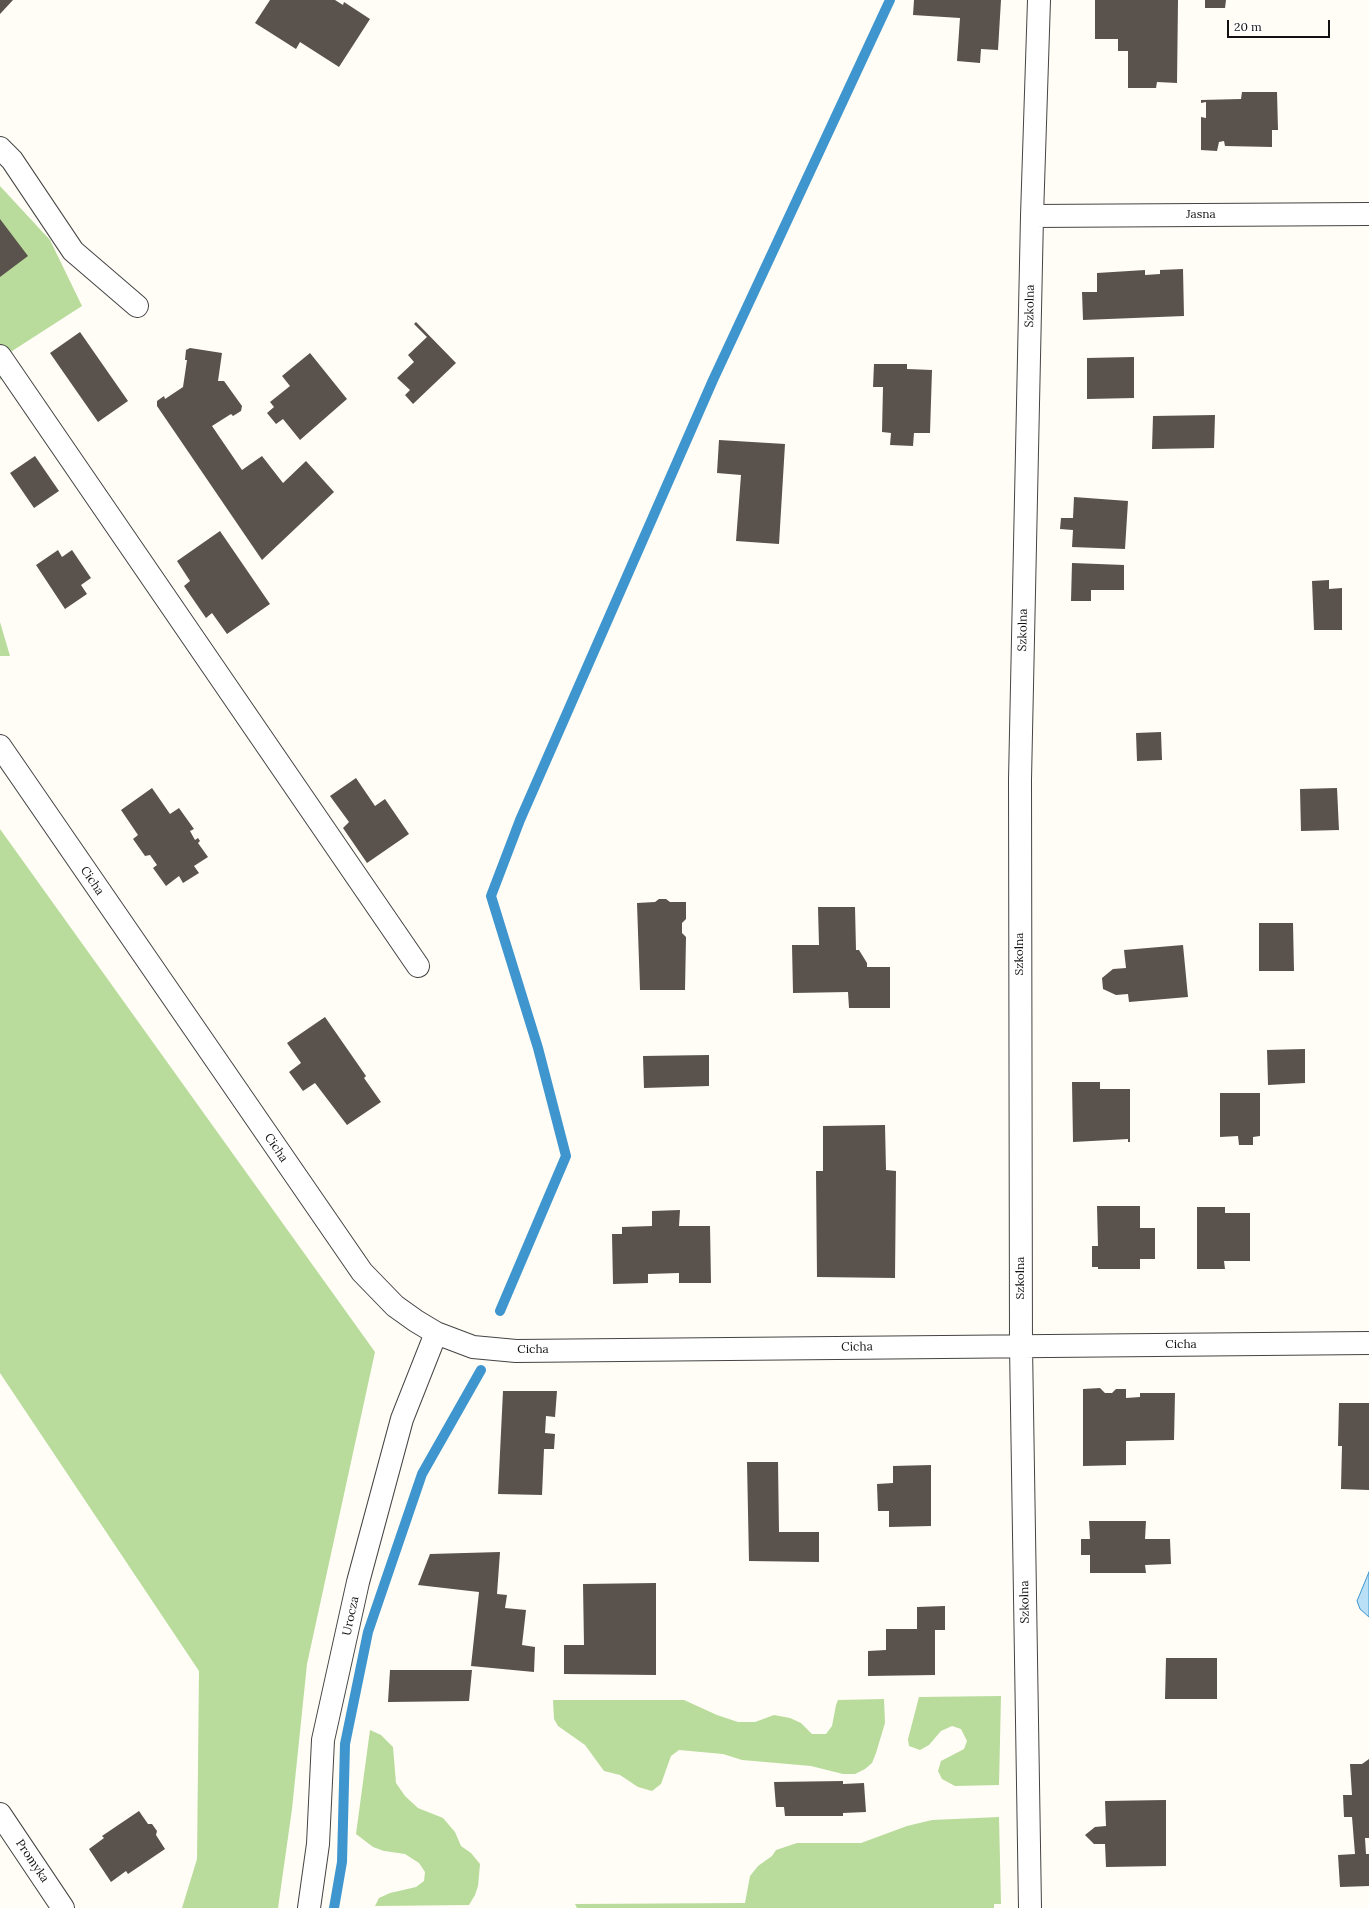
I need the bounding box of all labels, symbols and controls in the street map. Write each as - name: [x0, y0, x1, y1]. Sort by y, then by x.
- scale bar: [1229, 12, 1332, 38]
- text: 20 m: [1234, 19, 1262, 34]
- street label: Jasna: [1186, 208, 1216, 222]
- street label: Szkolna: [1022, 284, 1038, 328]
- street label: Szkolna: [1015, 608, 1031, 652]
- street label: Cicha: [77, 864, 107, 898]
- street label: Szkolna: [1013, 932, 1027, 976]
- street label: Cicha: [261, 1131, 291, 1165]
- street label: Szkolna: [1014, 1256, 1028, 1300]
- street label: Cicha: [1165, 1338, 1197, 1352]
- street label: Cicha: [841, 1340, 873, 1354]
- street label: Cicha: [517, 1343, 549, 1357]
- street label: Szkolna: [1017, 1580, 1033, 1624]
- street label: Urocza: [340, 1595, 362, 1637]
- street label: Promyka: [12, 1837, 52, 1885]

